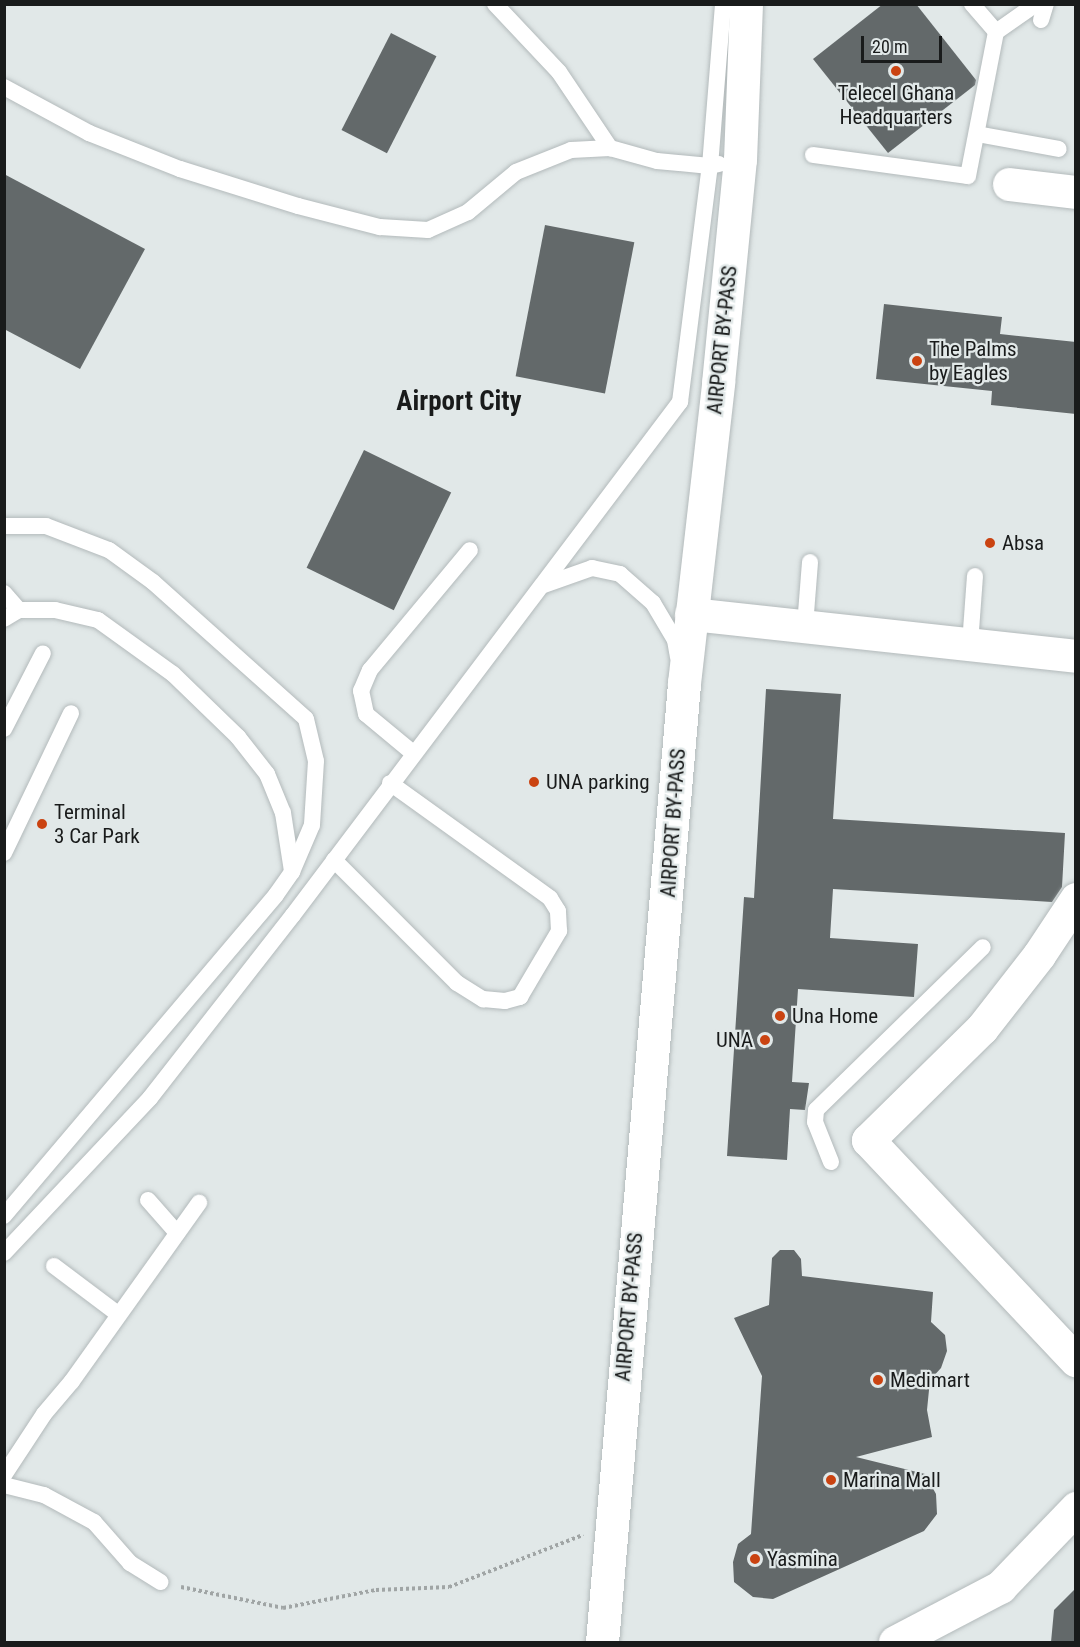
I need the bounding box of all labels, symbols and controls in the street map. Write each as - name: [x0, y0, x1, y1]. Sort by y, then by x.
- scale bar: [864, 24, 945, 62]
- text: 20 m: [872, 36, 907, 57]
- marker: Telecel Ghana Headquarters: [889, 64, 903, 78]
- place label: Telecel Ghana Headquarters: [838, 80, 954, 130]
- street label: AIRPORT BY-PASS: [702, 264, 742, 416]
- place label: The Palms by Eagles: [929, 336, 1017, 386]
- marker: The Palms by Eagles: [910, 354, 924, 368]
- district label: Airport City: [396, 386, 522, 418]
- place label: Absa: [1002, 530, 1044, 556]
- marker: Absa: [983, 536, 997, 550]
- street label: AIRPORT BY-PASS: [655, 748, 691, 898]
- place label: UNA parking: [546, 769, 650, 795]
- marker: UNA parking: [527, 775, 541, 789]
- place label: Terminal 3 Car Park: [54, 799, 140, 849]
- marker: Terminal 3 Car Park: [35, 817, 49, 831]
- place label: Una Home: [792, 1003, 878, 1029]
- marker: Una Home: [773, 1009, 787, 1023]
- place label: UNA: [716, 1027, 753, 1053]
- marker: UNA: [758, 1033, 772, 1047]
- street label: AIRPORT BY-PASS: [610, 1231, 648, 1383]
- place label: Medimart: [890, 1367, 970, 1393]
- marker: Medimart: [871, 1373, 885, 1387]
- place label: Marina Mall: [843, 1467, 941, 1493]
- marker: Marina Mall: [824, 1473, 838, 1487]
- place label: Yasmina: [767, 1546, 838, 1572]
- marker: Yasmina: [748, 1552, 762, 1566]

